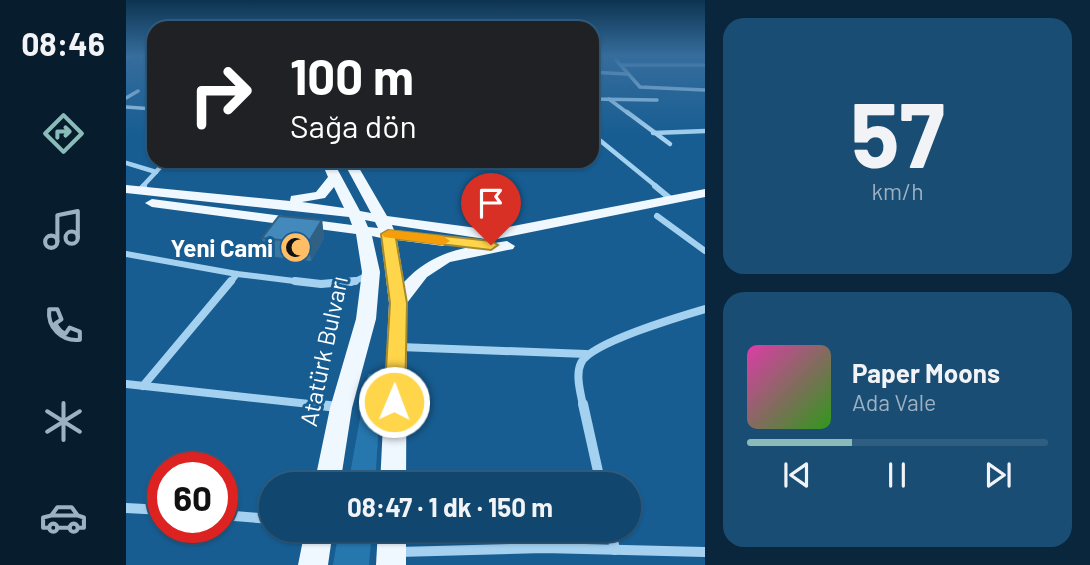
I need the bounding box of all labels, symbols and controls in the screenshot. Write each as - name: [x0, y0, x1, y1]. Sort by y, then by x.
- text: 08:46: [21, 24, 105, 62]
- text: 100 m: [290, 46, 414, 105]
- icon: right: [175, 49, 266, 140]
- text: 57: [850, 77, 945, 186]
- text: Sağa dön: [290, 106, 417, 144]
- icon: directions: [39, 109, 88, 158]
- pin: [461, 173, 521, 245]
- text: km/h: [871, 177, 924, 205]
- icon: arrive: [472, 184, 510, 222]
- icon: music: [39, 205, 88, 254]
- mosque icon: Yeni Cami: [279, 230, 313, 264]
- place label: Yeni Cami: [170, 233, 273, 262]
- street label: Atatürk Bulvarı: [293, 273, 353, 429]
- icon: phone: [39, 301, 88, 350]
- text: Paper Moons: [852, 357, 1000, 388]
- position arrow: [357, 365, 431, 439]
- text: Ada Vale: [852, 388, 936, 416]
- icon: climate: [39, 397, 88, 446]
- speed limit sign: 60: [147, 452, 238, 543]
- icon: previous: [778, 456, 816, 494]
- icon: pause: [878, 456, 916, 494]
- icon: next: [979, 456, 1017, 494]
- text: 08:47 · 1 dk · 150 m: [347, 491, 553, 522]
- icon: car: [39, 493, 88, 542]

